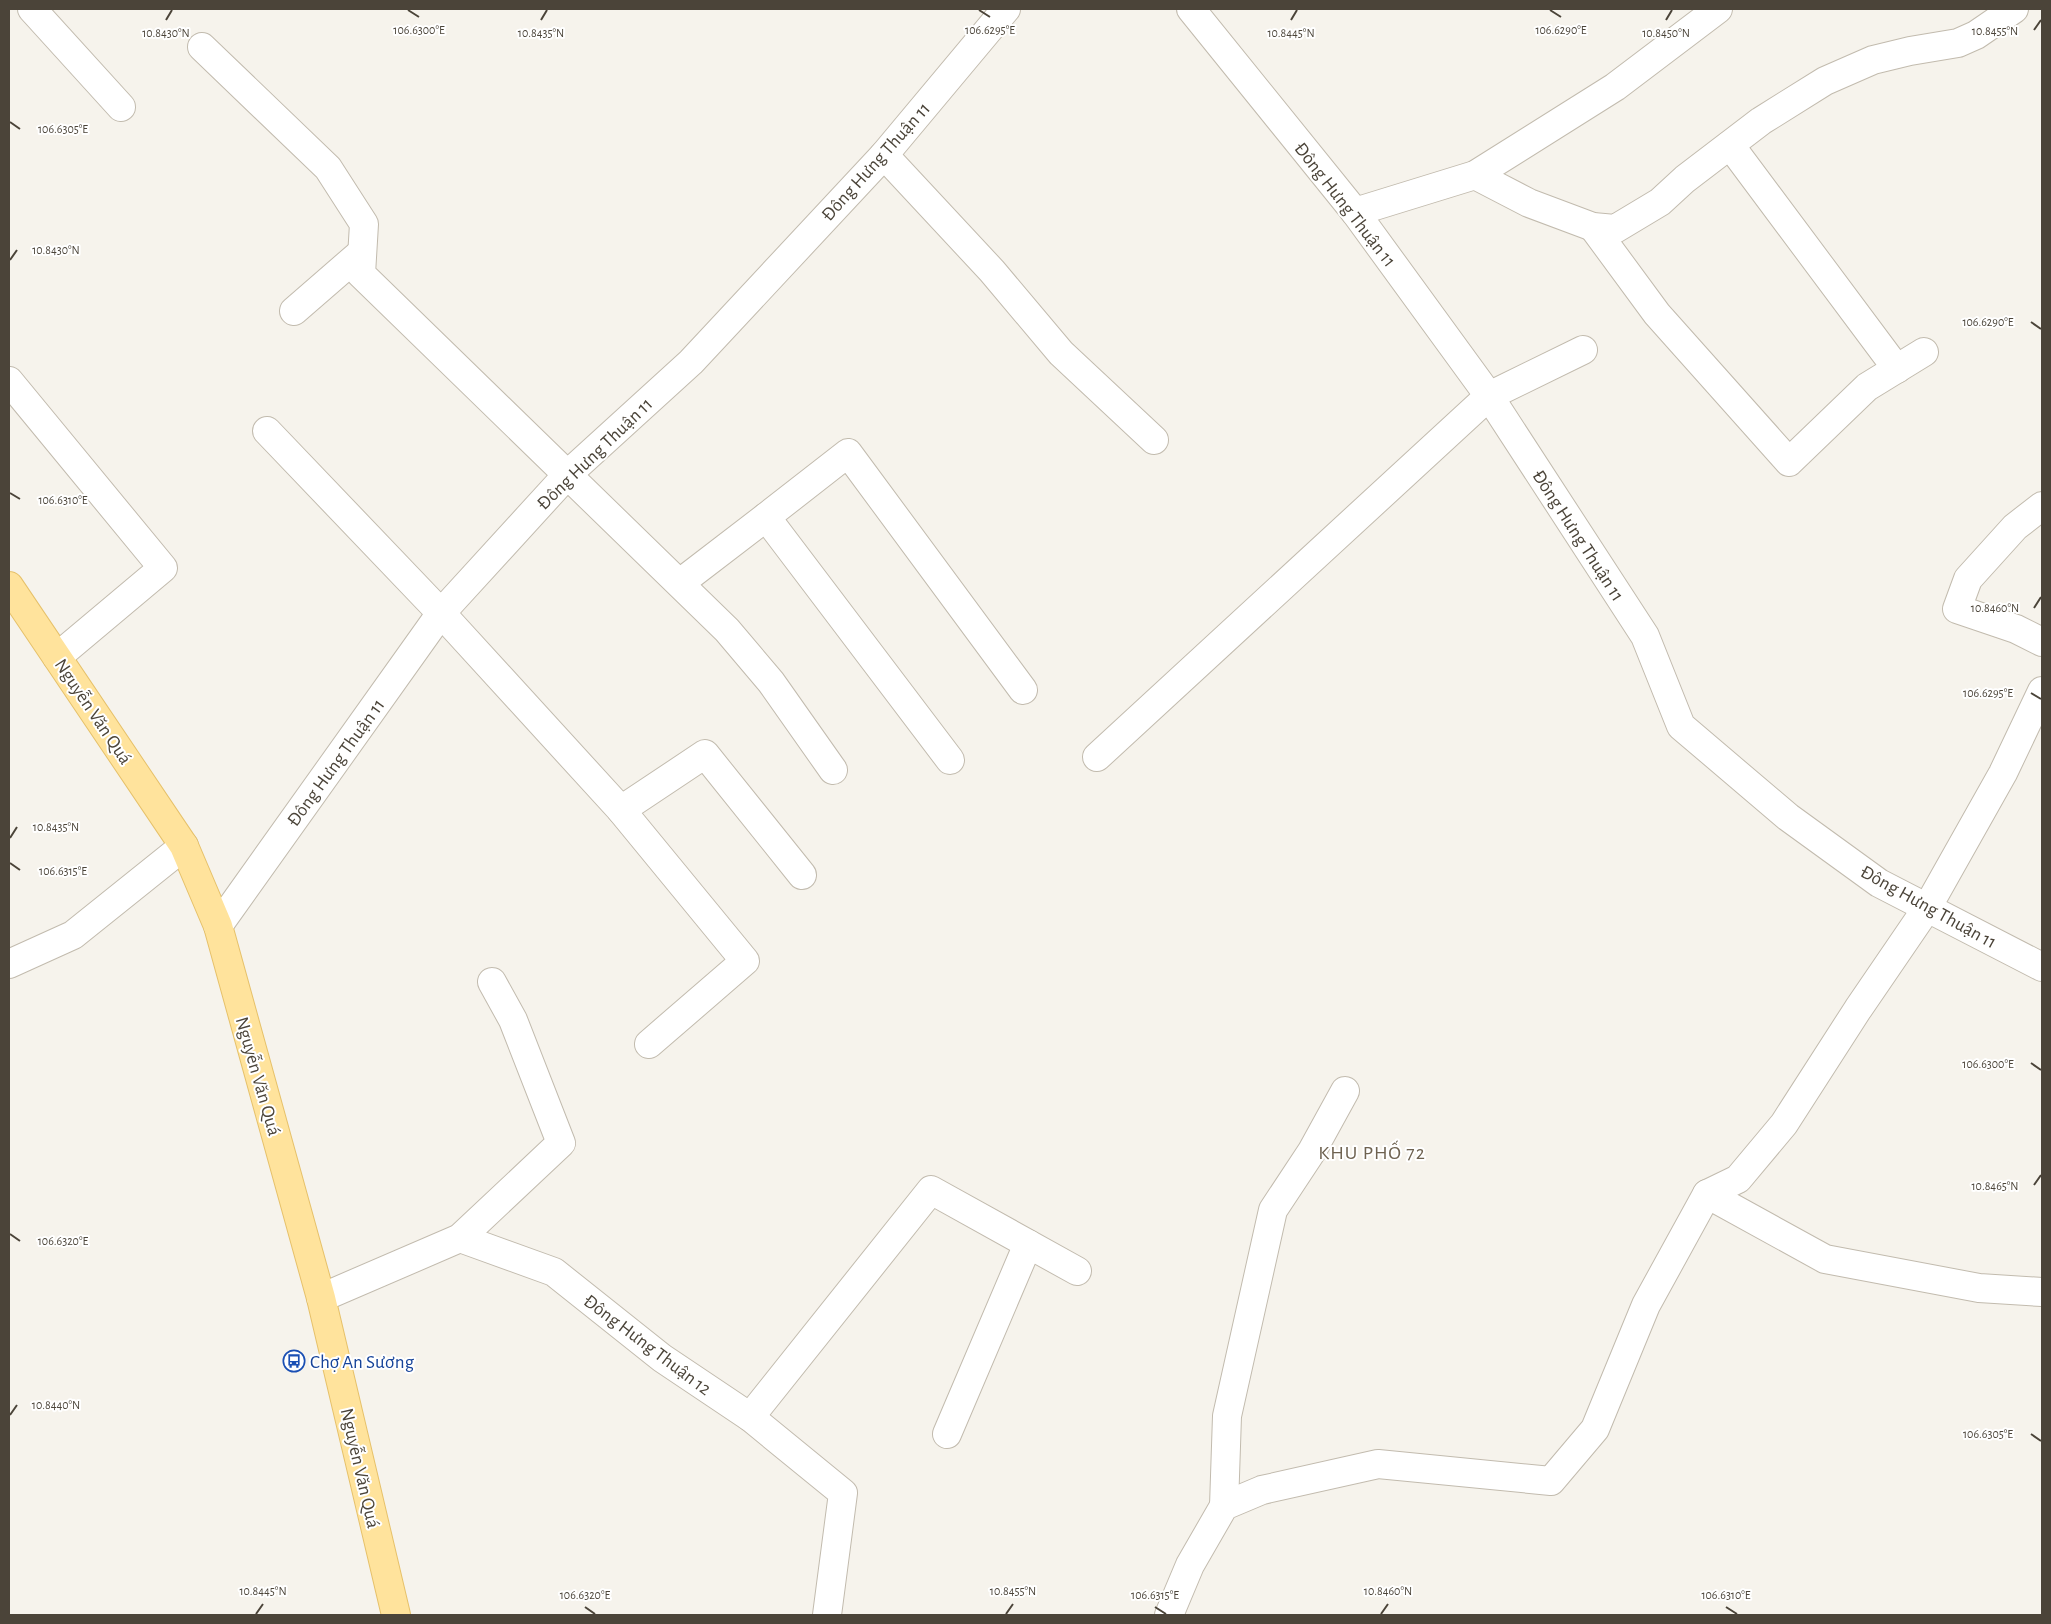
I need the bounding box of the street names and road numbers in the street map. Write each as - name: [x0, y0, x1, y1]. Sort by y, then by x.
- street label: Đông Hưng Thuận 11: [818, 99, 934, 225]
- street label: Đông Hưng Thuận 11: [1290, 139, 1399, 271]
- street label: Đông Hưng Thuận 11: [534, 394, 656, 514]
- street label: Đông Hưng Thuận 11: [1528, 467, 1627, 605]
- street label: Nguyễn Văn Quá: [51, 655, 136, 768]
- street label: Đông Hưng Thuận 11: [284, 696, 389, 830]
- street label: Đông Hưng Thuận 11: [1857, 862, 1999, 953]
- street label: Nguyễn Văn Quá: [232, 1015, 285, 1138]
- street label: Đông Hưng Thuận 12: [580, 1291, 715, 1399]
- street label: Nguyễn Văn Quá: [336, 1406, 384, 1530]

